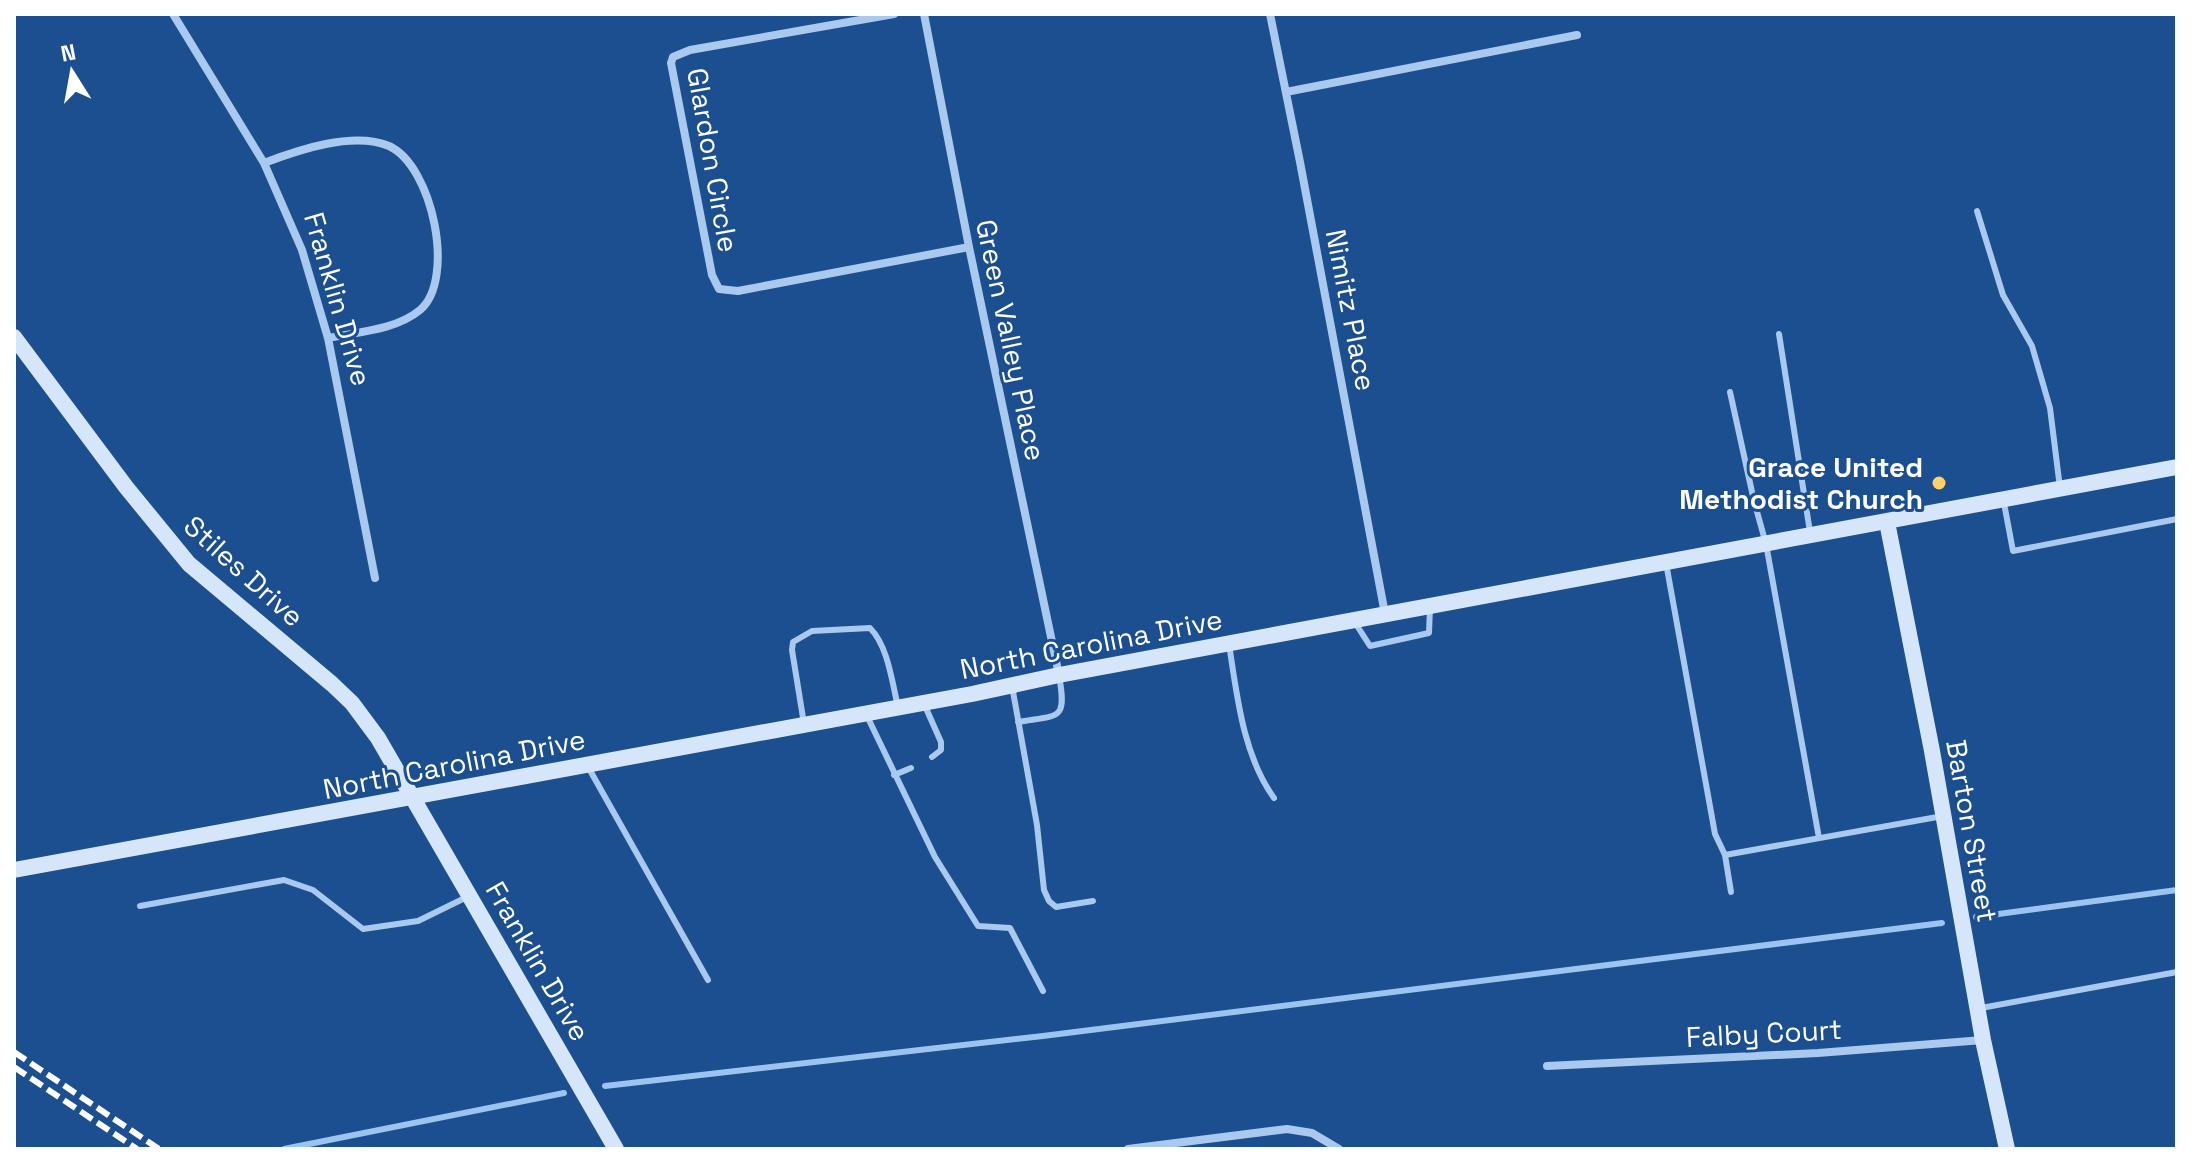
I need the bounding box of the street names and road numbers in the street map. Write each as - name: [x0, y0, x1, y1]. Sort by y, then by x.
- street label: Glardon Circle: [679, 65, 747, 255]
- street label: Franklin Drive: [296, 208, 380, 390]
- street label: Green Valley Place: [968, 216, 1054, 464]
- street label: Nimitz Place: [1318, 226, 1384, 394]
- street label: Stiles Drive: [176, 508, 312, 634]
- street label: North Carolina Drive: [957, 601, 1225, 687]
- street label: North Carolina Drive: [320, 721, 588, 807]
- street label: Barton Street: [1938, 737, 2006, 925]
- street label: Franklin Drive: [478, 875, 598, 1047]
- street label: Falby Court: [1685, 1011, 1843, 1055]

